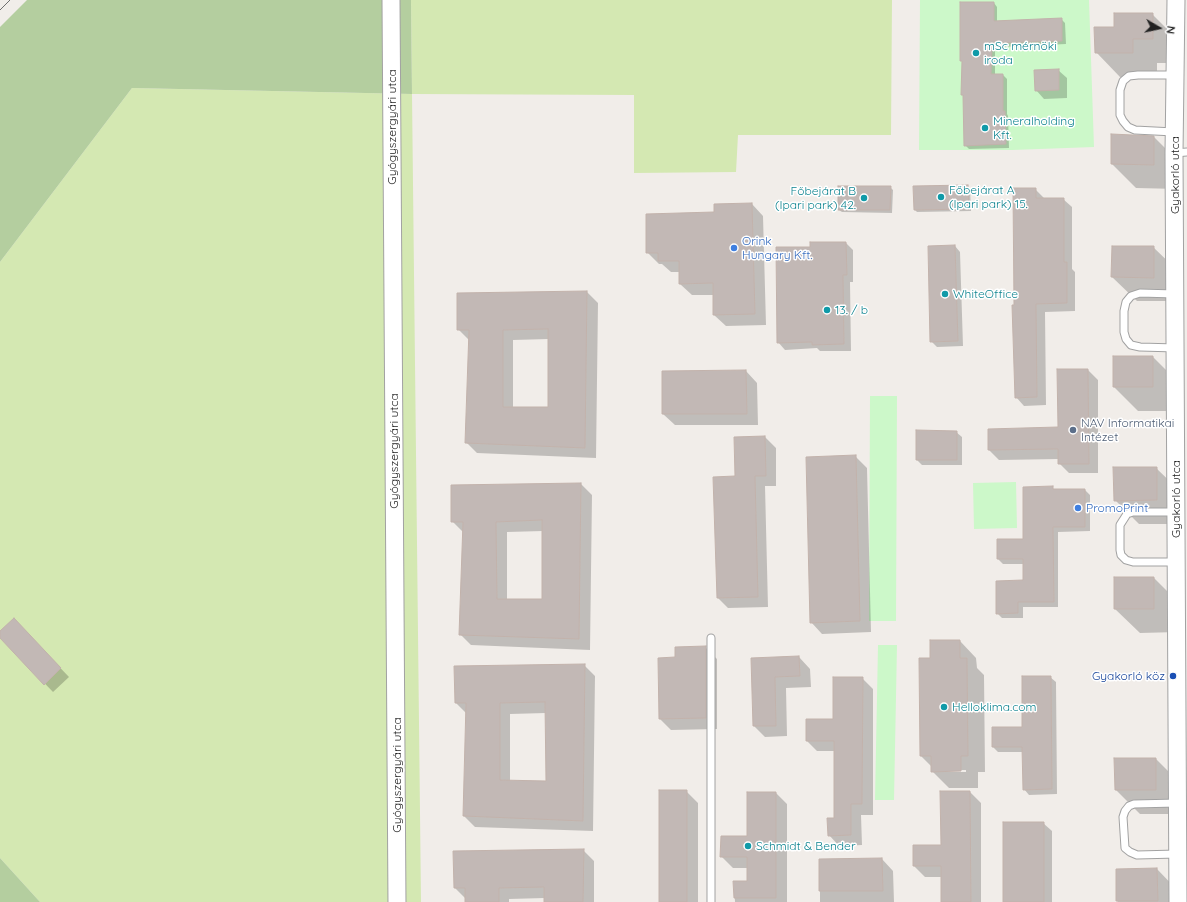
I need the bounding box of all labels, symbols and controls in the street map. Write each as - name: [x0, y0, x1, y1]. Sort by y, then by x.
- north arrow: [1139, 8, 1179, 48]
- text: N: [1163, 25, 1178, 35]
- place label: mSc mérnöki iroda: [984, 39, 1057, 67]
- marker: mSc mérnöki iroda: [971, 48, 981, 58]
- street label: Gyógyszergyári utca: [385, 69, 399, 185]
- place label: Mineralholding Kft.: [993, 114, 1075, 142]
- marker: Mineralholding Kft.: [980, 123, 990, 133]
- street label: Gyakorló utca: [1168, 136, 1182, 214]
- place label: Főbejárat A (Ipari park) 15.: [949, 183, 1028, 211]
- place label: Főbejárat B (Ipari park) 42.: [775, 184, 856, 212]
- marker: Főbejárat A (Ipari park) 15.: [936, 192, 946, 202]
- marker: Főbejárat B (Ipari park) 42.: [859, 193, 869, 203]
- place label: Orink Hungary Kft.: [742, 234, 813, 262]
- marker: Orink Hungary Kft.: [729, 243, 739, 253]
- place label: WhiteOffice: [953, 287, 1018, 301]
- marker: WhiteOffice: [940, 289, 950, 299]
- place label: 13. / b: [835, 303, 868, 317]
- marker: 13. / b: [822, 305, 832, 315]
- street label: Gyógyszergyári utca: [387, 393, 401, 509]
- place label: NAV Informatikai Intézet: [1081, 416, 1174, 444]
- marker: NAV Informatikai Intézet: [1068, 425, 1078, 435]
- street label: Gyakorló utca: [1169, 460, 1183, 538]
- place label: PromoPrint: [1086, 501, 1148, 515]
- marker: PromoPrint: [1073, 503, 1083, 513]
- place label: Gyakorló köz: [1092, 669, 1165, 683]
- marker: Gyakorló köz: [1168, 671, 1178, 681]
- place label: Helloklima.com: [952, 700, 1037, 714]
- marker: Helloklima.com: [939, 702, 949, 712]
- street label: Gyógyszergyári utca: [390, 717, 404, 833]
- place label: Schmidt & Bender: [756, 839, 856, 853]
- marker: Schmidt & Bender: [743, 841, 753, 851]

